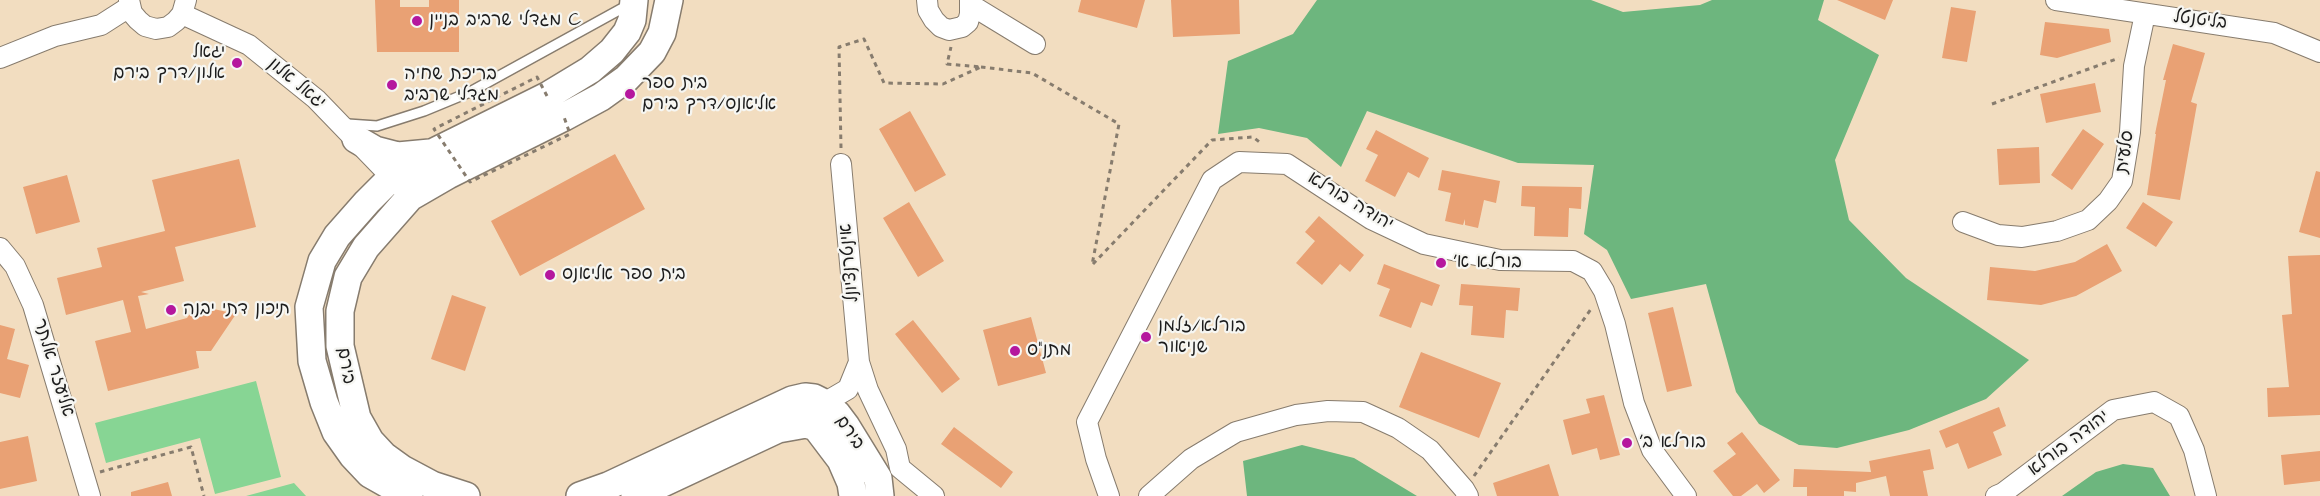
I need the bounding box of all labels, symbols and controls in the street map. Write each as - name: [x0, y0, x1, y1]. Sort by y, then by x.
- street label: בליטנטל: [2172, 7, 2228, 35]
- place label: מגדלי שרביב בניין C: [429, 10, 581, 32]
- marker: מגדלי שרביב בניין C: [410, 14, 424, 28]
- place label: יגאל אלון/דרך בירם: [113, 42, 225, 84]
- street label: יגאל אלון: [263, 54, 329, 114]
- marker: יגאל אלון/דרך בירם: [230, 56, 244, 70]
- place label: בריכת שחיה מגדלי שרביב: [404, 64, 499, 106]
- place label: בית ספר אליאנס/דרך בירם: [642, 73, 776, 116]
- marker: בריכת שחיה מגדלי שרביב: [385, 78, 399, 92]
- marker: בית ספר אליאנס/דרך בירם: [623, 87, 637, 101]
- street label: סלעית: [2112, 129, 2140, 175]
- street label: יהודה בורלא: [1303, 168, 1397, 236]
- street label: אינטרנציונל: [836, 223, 864, 303]
- place label: בורלא א׳: [1453, 252, 1522, 274]
- marker: בורלא א׳: [1434, 256, 1448, 270]
- place label: בית ספר אליאנס: [562, 264, 686, 286]
- marker: בית ספר אליאנס: [543, 268, 557, 282]
- place label: תיכון דתי יבנה: [183, 299, 290, 321]
- marker: תיכון דתי יבנה: [164, 303, 178, 317]
- street label: אליעזר אלתר: [28, 316, 78, 420]
- place label: בורלא/זלמן שניאור: [1158, 316, 1246, 358]
- marker: בורלא/זלמן שניאור: [1139, 330, 1153, 344]
- place label: מתנ"ס: [1027, 340, 1071, 362]
- marker: מתנ"ס: [1008, 344, 1022, 358]
- street label: בירם: [331, 346, 359, 386]
- street label: יהודה בורלא: [2024, 406, 2114, 482]
- street label: בירם: [830, 412, 868, 454]
- place label: בורלא ב׳: [1639, 432, 1706, 454]
- marker: בורלא ב׳: [1620, 436, 1634, 450]

